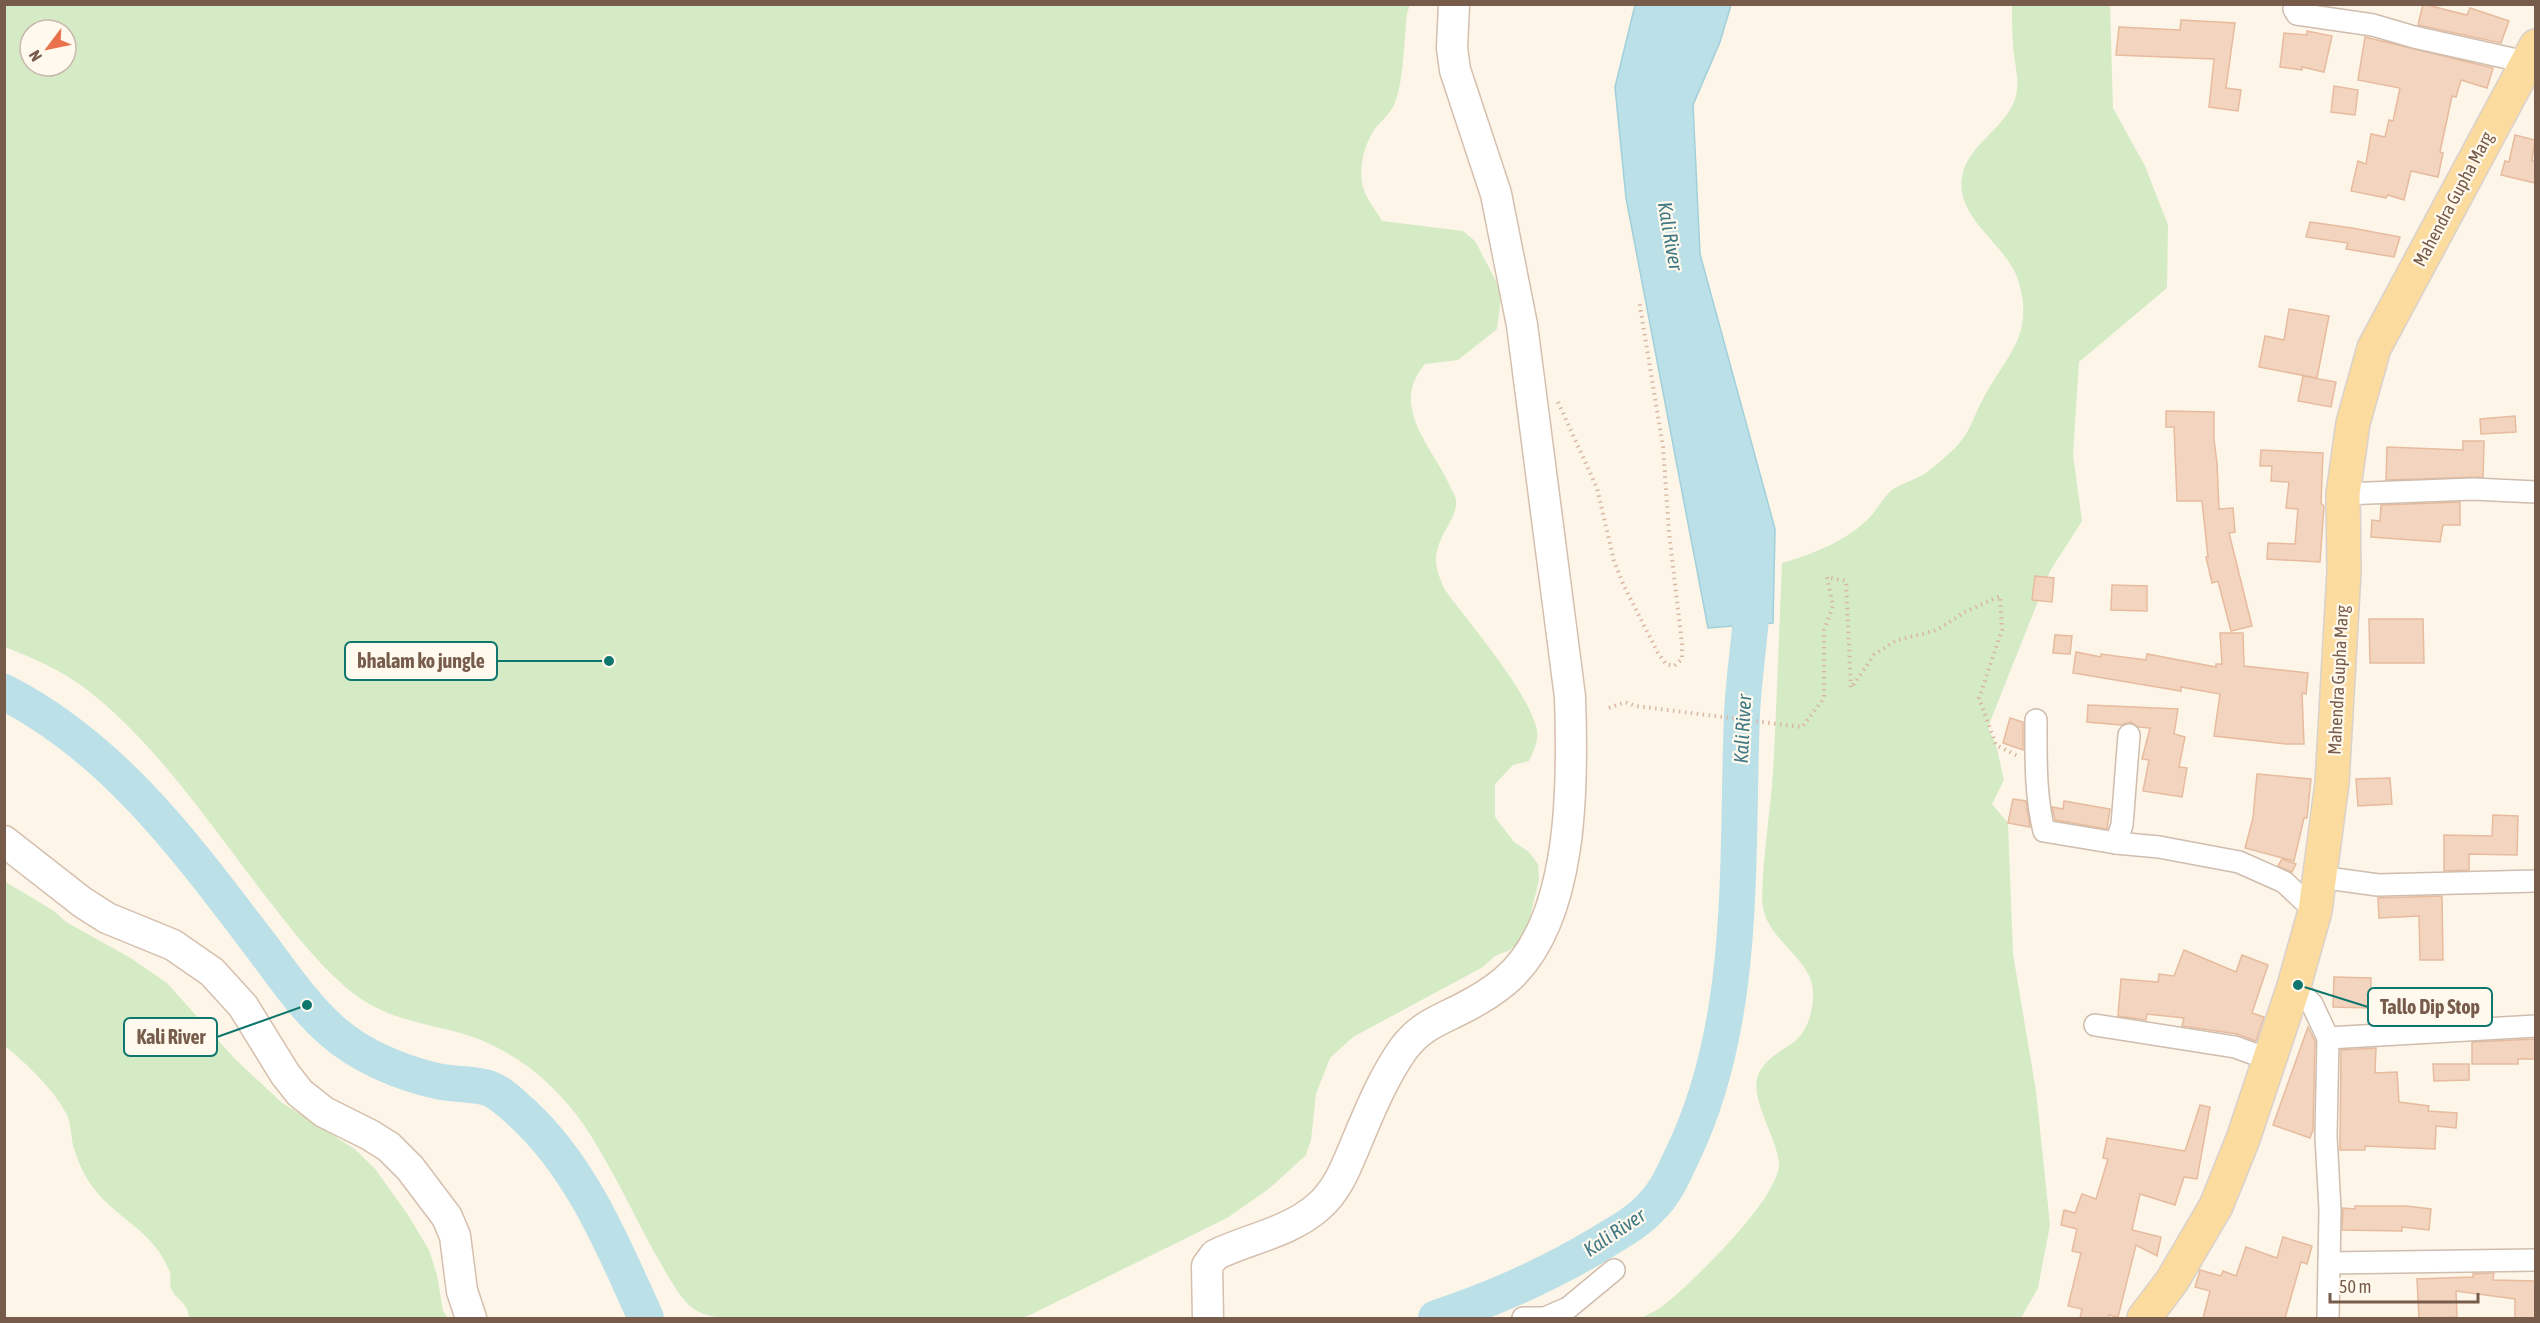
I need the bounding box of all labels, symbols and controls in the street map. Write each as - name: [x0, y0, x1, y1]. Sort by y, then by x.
- north arrow: [18, 18, 78, 78]
- text: N: [25, 47, 45, 65]
- street label: Mahendra Gupha Marg: [2409, 128, 2498, 270]
- water label: Kali River: [1654, 200, 1689, 273]
- street label: Mahendra Gupha Marg: [2324, 604, 2352, 755]
- callout: bhalam ko jungle: [345, 642, 497, 680]
- text: bhalam ko jungle: [357, 649, 485, 672]
- water label: Kali River: [1729, 693, 1755, 764]
- callout: Tallo Dip Stop: [2368, 988, 2492, 1026]
- text: Tallo Dip Stop: [2380, 995, 2480, 1018]
- callout: Kali River: [124, 1018, 217, 1056]
- text: Kali River: [137, 1025, 207, 1048]
- water label: Kali River: [1579, 1203, 1650, 1261]
- scale bar: [2330, 1266, 2478, 1304]
- text: 50 m: [2339, 1276, 2371, 1297]

